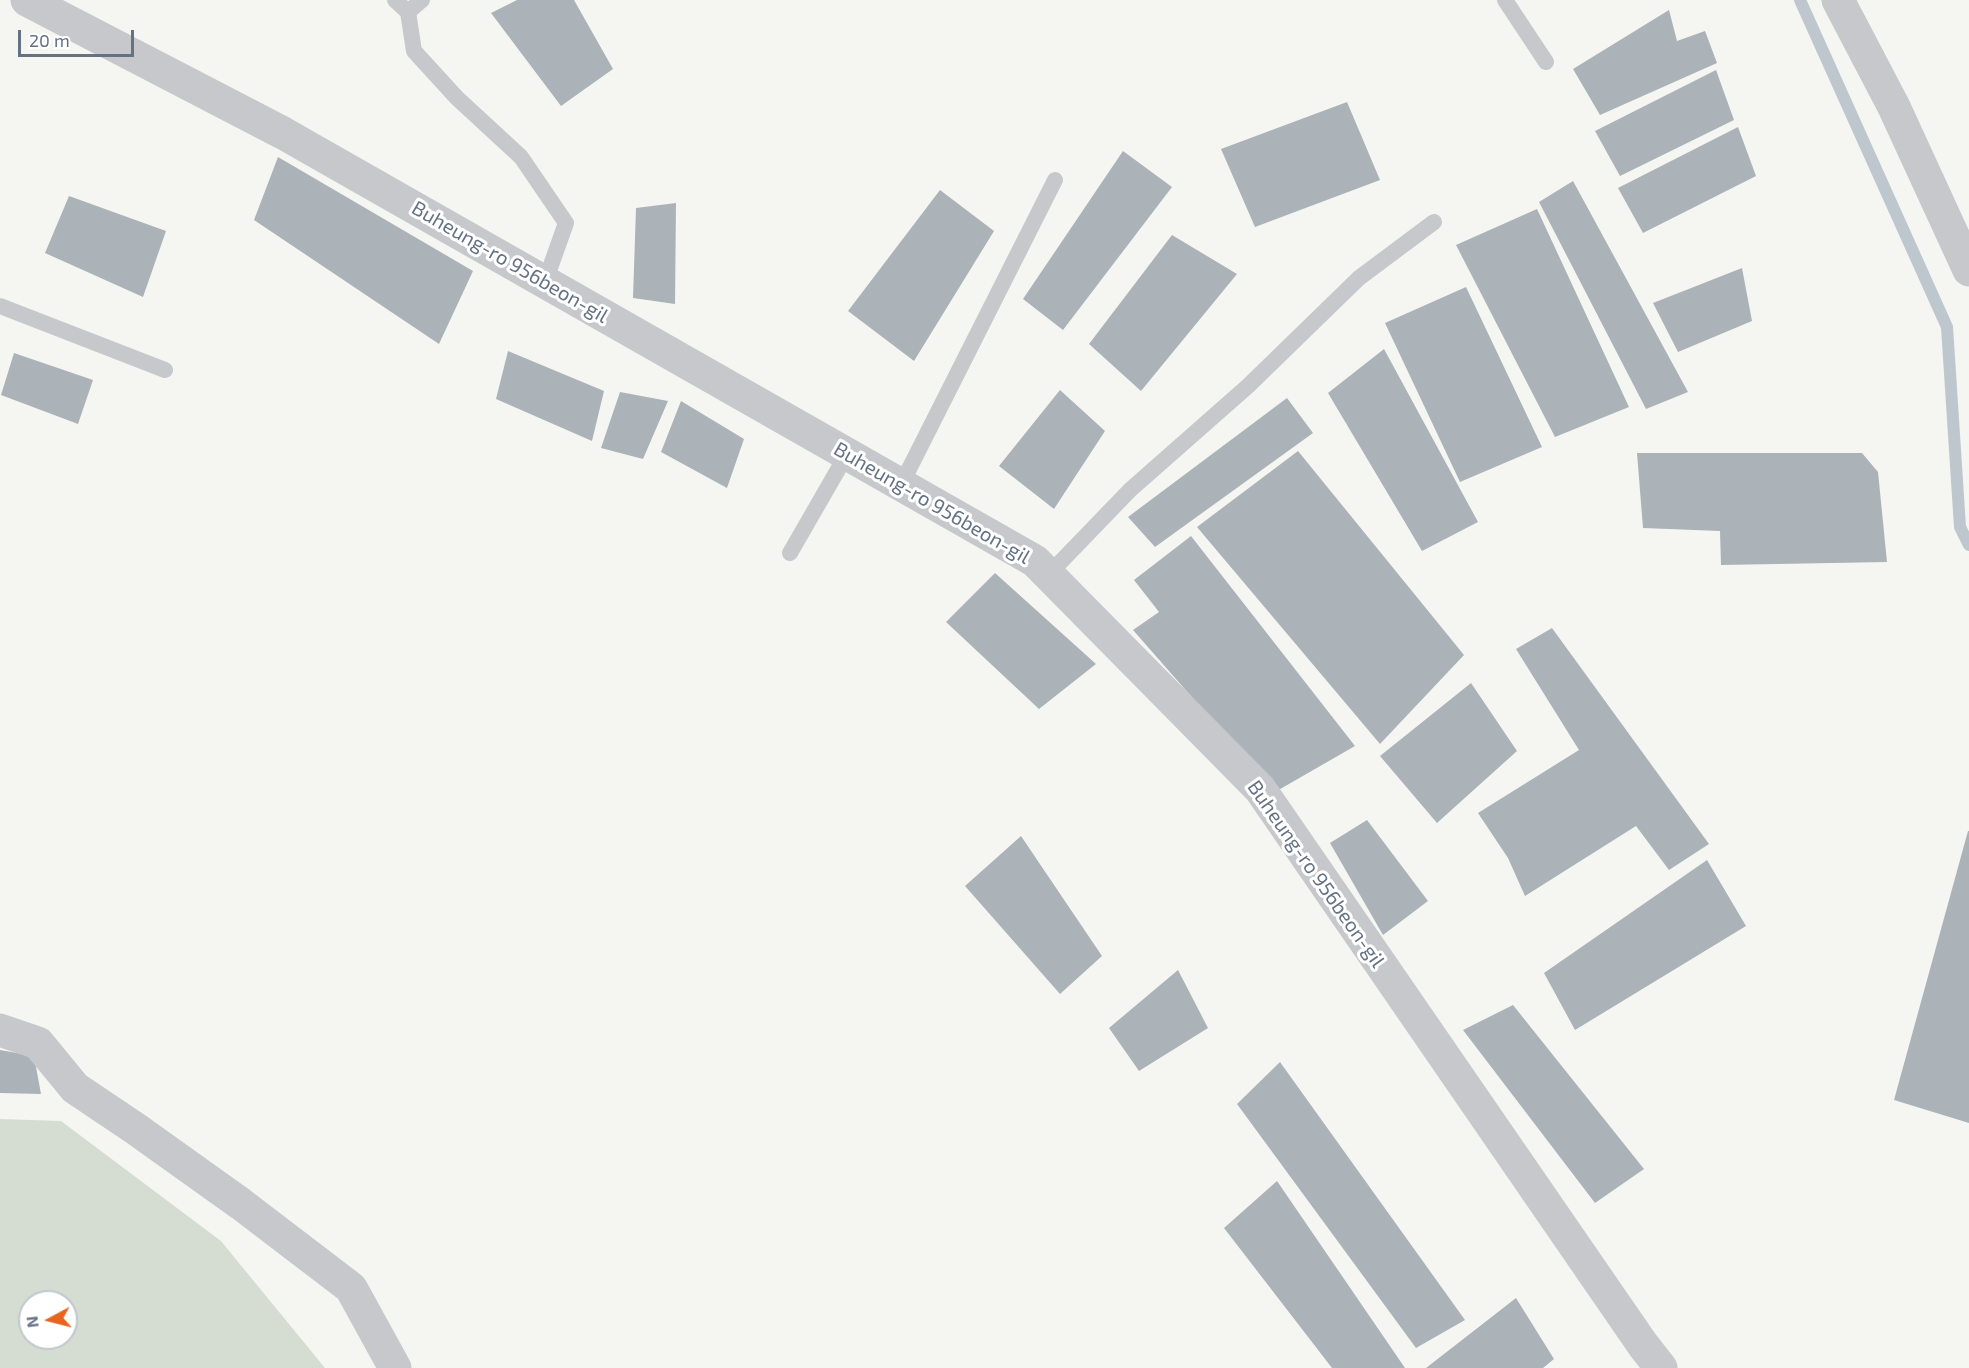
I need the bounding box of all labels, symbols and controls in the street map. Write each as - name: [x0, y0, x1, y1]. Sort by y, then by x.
- scale bar: [21, 18, 136, 56]
- text: 20 m: [29, 29, 70, 51]
- street label: Buheung-ro 956beon-gil: [408, 196, 612, 328]
- street label: Buheung-ro 956beon-gil: [830, 437, 1034, 569]
- street label: Buheung-ro 956beon-gil: [1242, 776, 1390, 972]
- north arrow: [18, 1290, 78, 1350]
- text: N: [21, 1315, 42, 1329]

